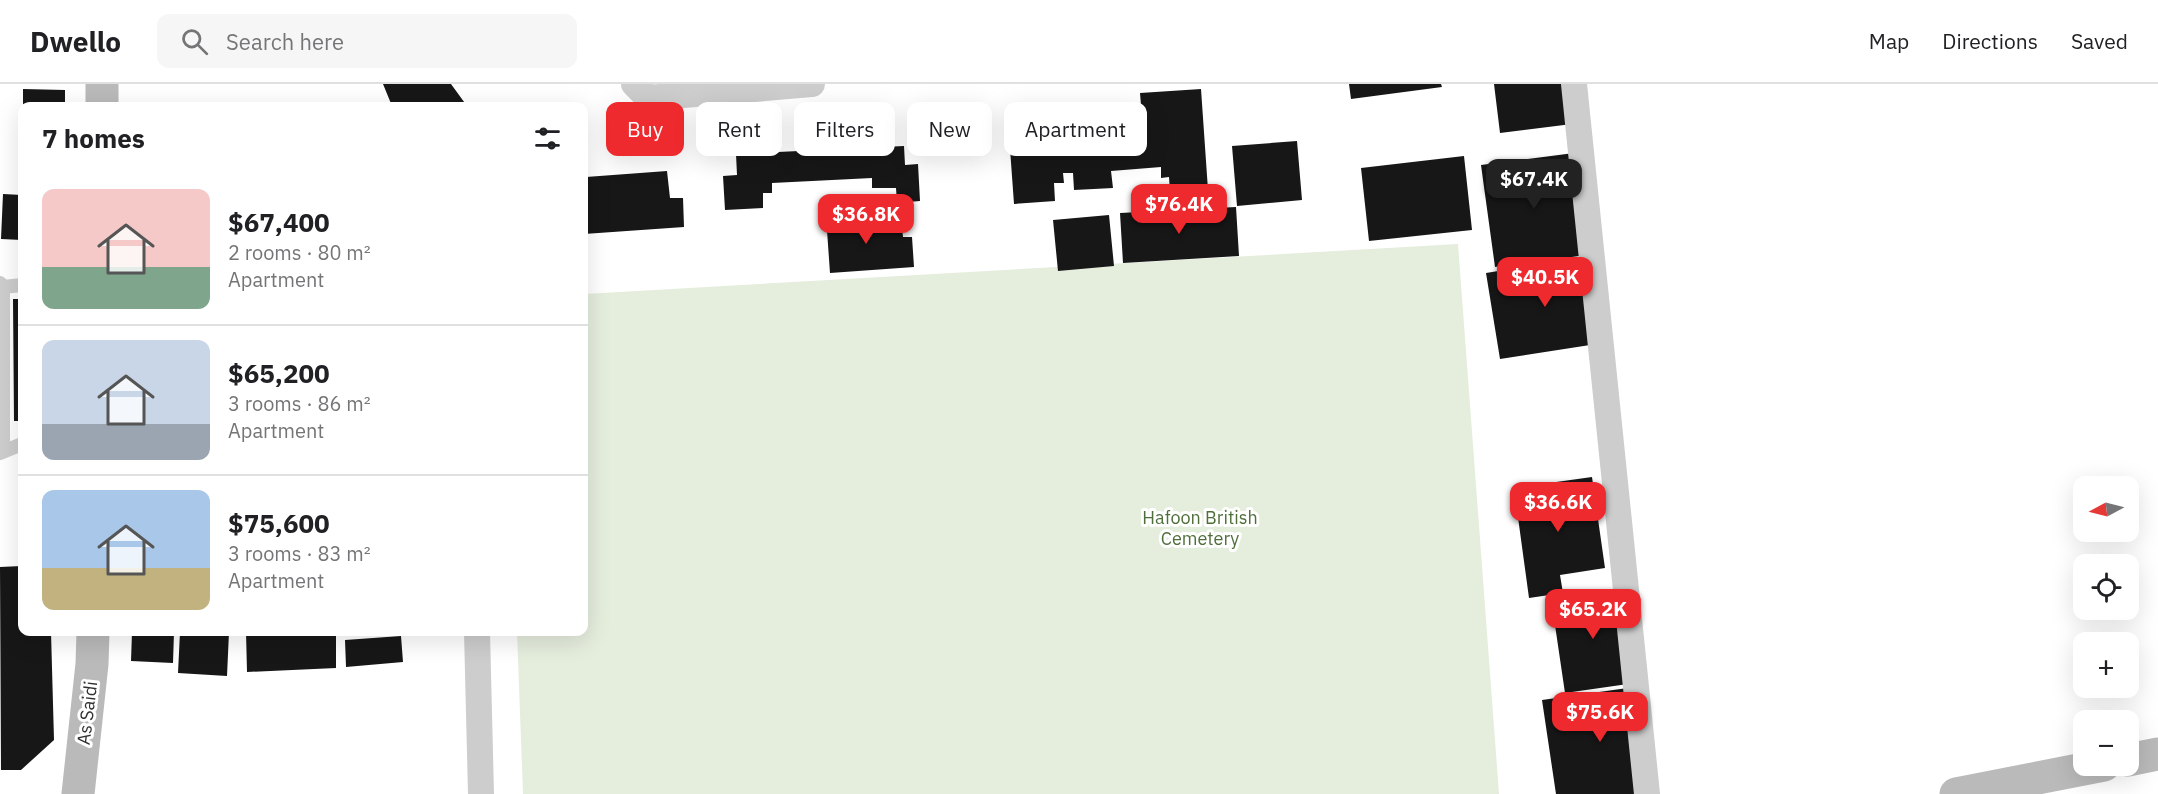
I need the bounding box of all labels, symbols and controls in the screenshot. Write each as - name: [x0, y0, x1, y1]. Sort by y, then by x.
- search box: [157, 14, 577, 68]
- text: Dwello: [30, 23, 121, 60]
- icon: search: [178, 25, 211, 58]
- text: Search here: [226, 27, 344, 56]
- text: Map: [1869, 27, 1909, 55]
- text: Directions: [1942, 27, 2038, 55]
- text: Saved: [2071, 27, 2128, 55]
- chip: Buy: [606, 102, 684, 156]
- chip: Rent: [696, 102, 782, 156]
- chip: Filters: [794, 102, 895, 156]
- chip: New: [907, 102, 992, 156]
- chip: Apartment: [1004, 102, 1147, 156]
- text: 7 homes: [42, 121, 145, 155]
- icon: filters: [531, 122, 564, 155]
- pin: $67.4K: [1485, 159, 1583, 210]
- text: $67.4K: [1500, 165, 1568, 192]
- pin: $76.4K: [1130, 184, 1228, 235]
- text: $76.4K: [1145, 190, 1213, 217]
- pin: $36.8K: [817, 194, 915, 245]
- text: $36.8K: [832, 200, 900, 227]
- text: $67,400: [228, 205, 330, 239]
- icon: home: [90, 213, 162, 285]
- text: 2 rooms · 80 m²: [228, 239, 371, 266]
- pin: $40.5K: [1496, 257, 1594, 308]
- text: $40.5K: [1511, 263, 1579, 290]
- text: Apartment: [228, 266, 324, 293]
- text: $65,200: [228, 356, 330, 390]
- icon: home: [90, 364, 162, 436]
- text: 3 rooms · 86 m²: [228, 390, 371, 417]
- text: Apartment: [228, 417, 324, 444]
- north arrow: [2073, 476, 2139, 542]
- map controls: [2073, 476, 2139, 776]
- pin: $36.6K: [1509, 482, 1607, 533]
- text: $36.6K: [1524, 488, 1592, 515]
- text: $75,600: [228, 506, 330, 540]
- park label: Hafoon British Cemetery: [1142, 506, 1258, 550]
- icon: home: [90, 514, 162, 586]
- text: 3 rooms · 83 m²: [228, 540, 371, 567]
- button: locate: [2073, 554, 2139, 620]
- text: Apartment: [228, 567, 324, 594]
- pin: $65.2K: [1544, 589, 1642, 640]
- text: $65.2K: [1559, 595, 1627, 622]
- button: +: [2073, 632, 2139, 698]
- street label: As Saidi: [72, 680, 102, 746]
- pin: $75.6K: [1551, 692, 1649, 743]
- text: $75.6K: [1566, 698, 1634, 725]
- button: −: [2073, 710, 2139, 776]

